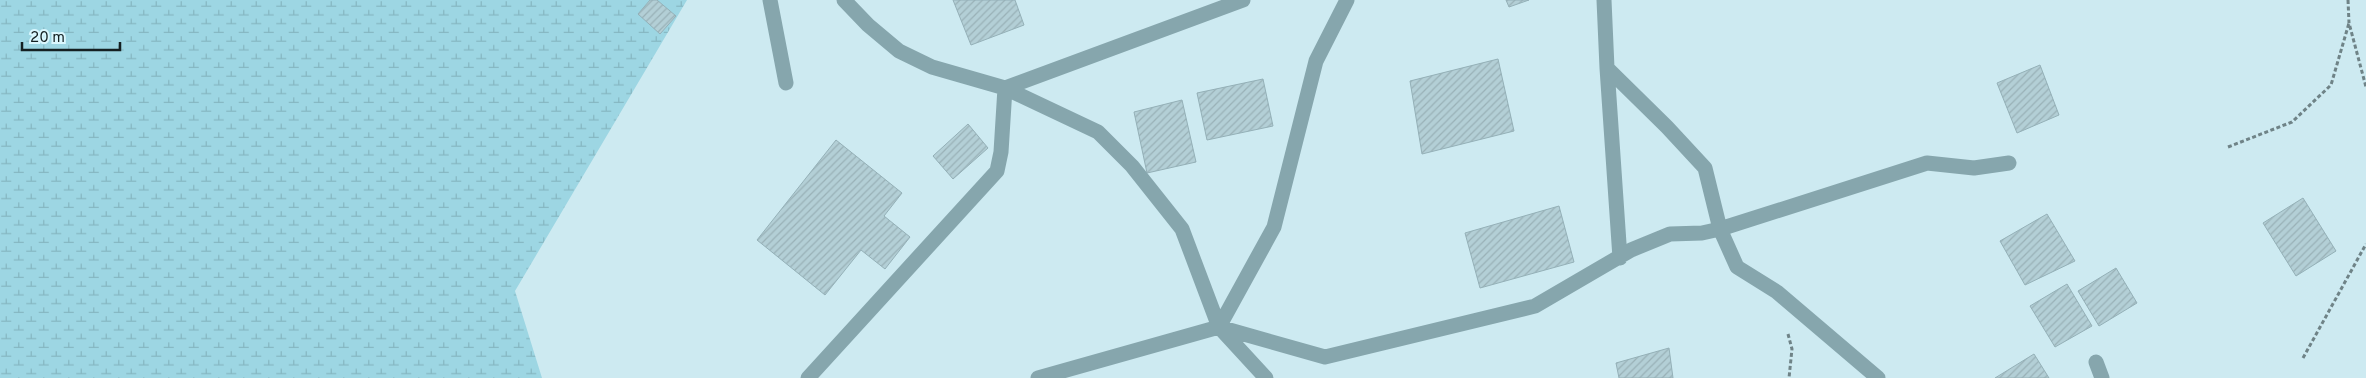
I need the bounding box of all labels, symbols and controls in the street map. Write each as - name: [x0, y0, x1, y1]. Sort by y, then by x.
- scale bar: [22, 20, 120, 52]
- text: 20 m: [30, 29, 65, 48]

